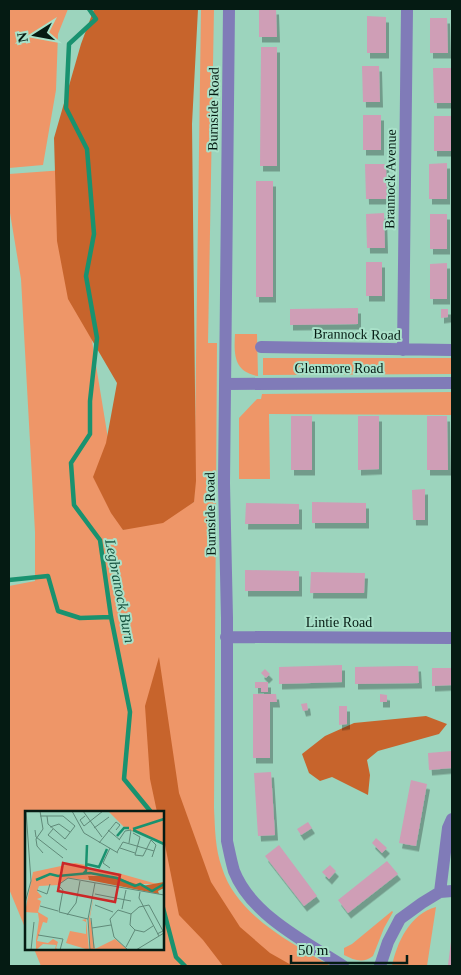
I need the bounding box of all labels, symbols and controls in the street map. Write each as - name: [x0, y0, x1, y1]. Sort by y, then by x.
- north arrow: [10, 10, 60, 60]
- text: N: [14, 31, 31, 44]
- street label: Burnside Road: [205, 67, 222, 151]
- street label: Brannock Avenue: [382, 129, 399, 229]
- street label: Brannock Road: [313, 326, 401, 343]
- street label: Glenmore Road: [294, 361, 384, 376]
- street label: Burnside Road: [202, 472, 219, 556]
- water label: Legbranock Burn: [102, 537, 138, 644]
- street label: Lintie Road: [306, 615, 372, 630]
- inset map: [25, 811, 164, 950]
- scale bar: [291, 932, 407, 964]
- text: 50 m: [298, 942, 329, 958]

